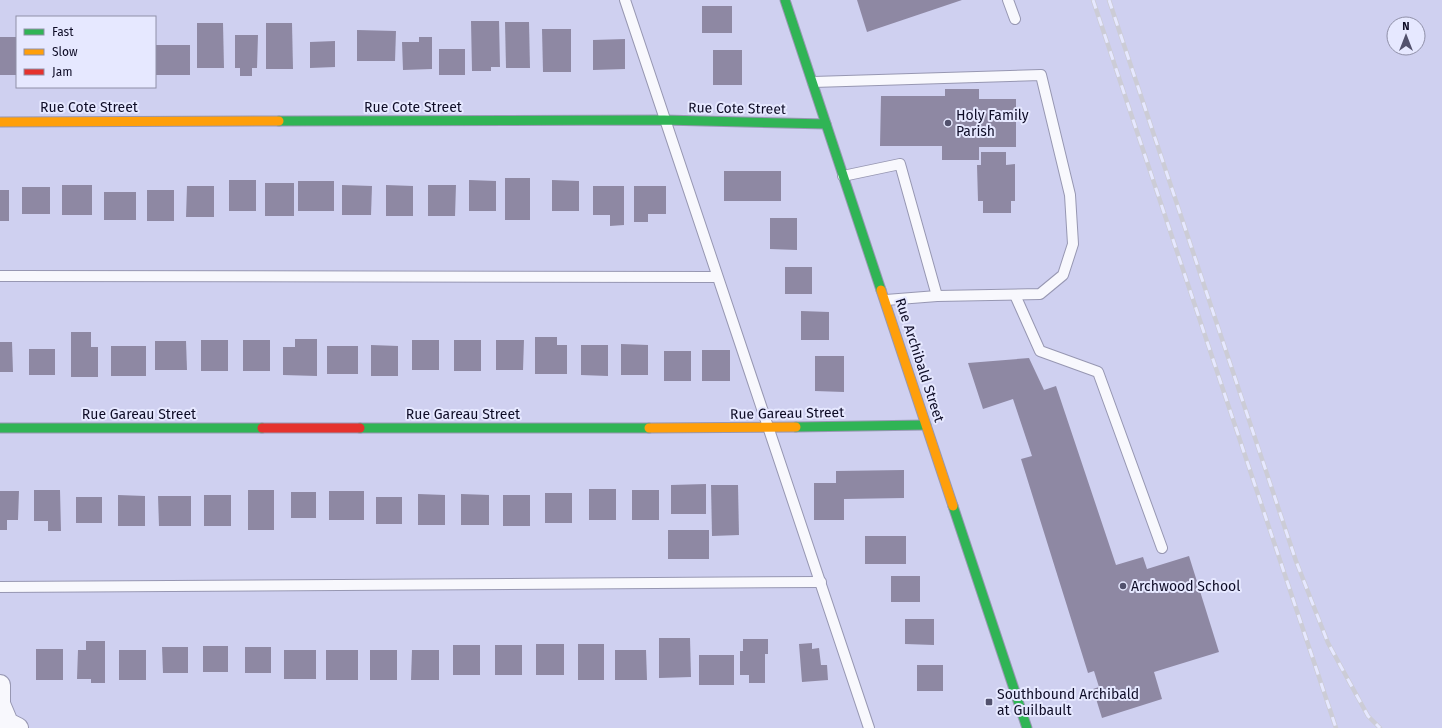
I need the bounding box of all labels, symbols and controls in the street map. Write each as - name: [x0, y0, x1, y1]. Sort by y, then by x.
- legend: [16, 16, 156, 88]
- north arrow: [1386, 16, 1426, 56]
- text: N: [1402, 20, 1410, 33]
- text: Fast: [52, 25, 74, 39]
- text: Slow: [52, 45, 78, 59]
- text: Jam: [52, 65, 72, 79]
- street label: Rue Cote Street: [40, 99, 139, 116]
- street label: Rue Cote Street: [364, 99, 463, 116]
- street label: Rue Cote Street: [688, 99, 787, 118]
- place label: Holy Family Parish: [956, 107, 1029, 140]
- marker: Holy Family Parish: [943, 118, 953, 128]
- street label: Rue Archibald Street: [891, 296, 948, 425]
- street label: Rue Gareau Street: [730, 404, 845, 423]
- street label: Rue Gareau Street: [82, 406, 197, 423]
- street label: Rue Gareau Street: [406, 406, 521, 423]
- place label: Archwood School: [1131, 578, 1240, 595]
- marker: Archwood School: [1118, 581, 1128, 591]
- place label: Southbound Archibald at Guilbault: [997, 686, 1139, 719]
- marker: Southbound Archibald at Guilbault: [984, 697, 994, 707]

